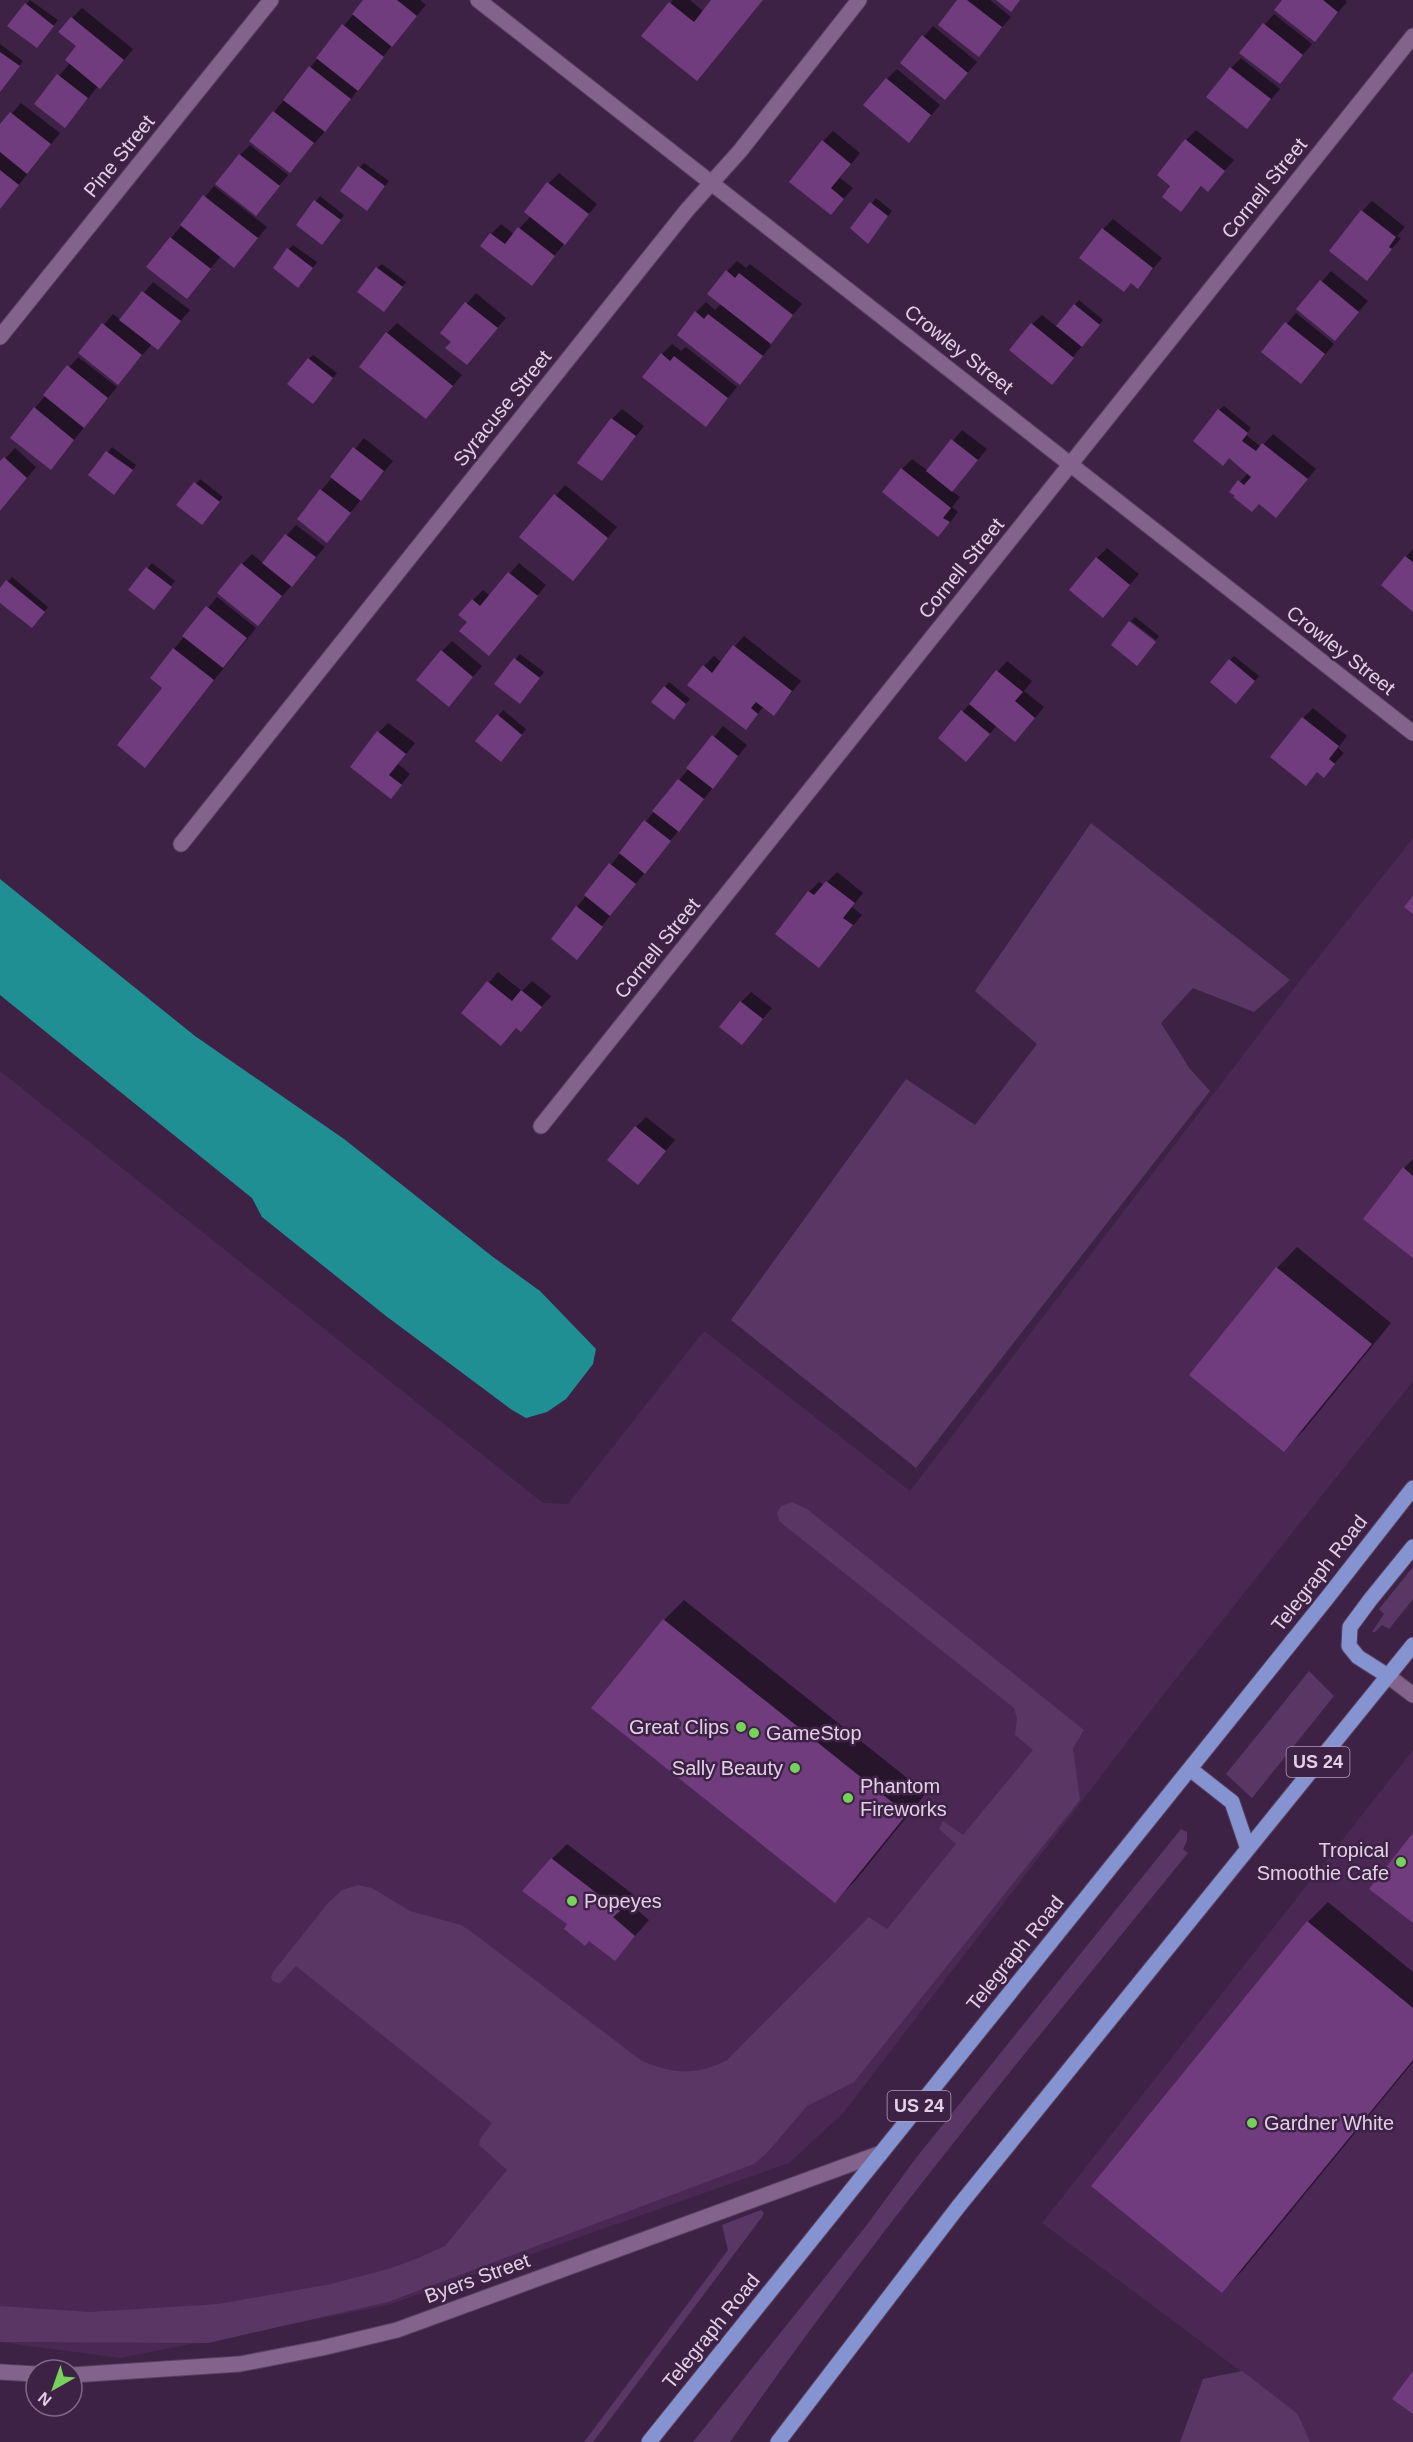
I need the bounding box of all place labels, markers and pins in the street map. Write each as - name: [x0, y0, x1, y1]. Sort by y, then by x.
- place label: Great Clips: [629, 1716, 729, 1738]
- marker: Great Clips: [734, 1720, 748, 1734]
- place label: GameStop: [766, 1722, 862, 1744]
- marker: GameStop: [747, 1726, 761, 1740]
- place label: Sally Beauty: [672, 1757, 783, 1779]
- marker: Sally Beauty: [788, 1761, 802, 1775]
- place label: Phantom Fireworks: [860, 1775, 947, 1820]
- marker: Phantom Fireworks: [841, 1791, 855, 1805]
- place label: Tropical Smoothie Cafe: [1257, 1839, 1389, 1884]
- marker: Tropical Smoothie Cafe: [1394, 1855, 1408, 1869]
- place label: Popeyes: [584, 1890, 662, 1912]
- marker: Popeyes: [565, 1894, 579, 1908]
- place label: Gardner White: [1264, 2112, 1394, 2134]
- marker: Gardner White: [1245, 2116, 1259, 2130]

